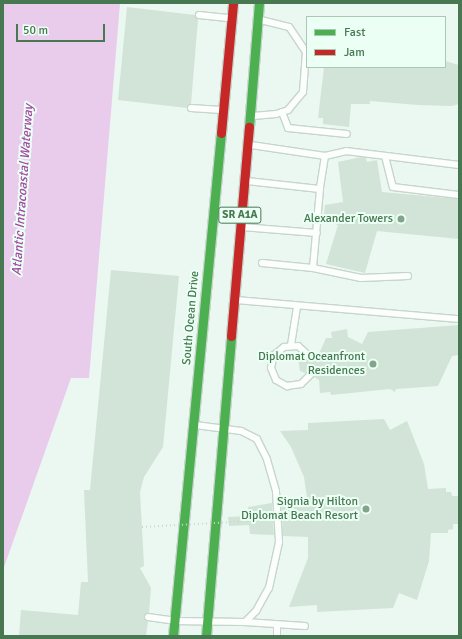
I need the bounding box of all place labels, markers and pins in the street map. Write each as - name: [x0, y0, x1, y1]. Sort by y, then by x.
- place label: Alexander Towers: [304, 212, 393, 226]
- marker: Alexander Towers: [396, 214, 406, 224]
- place label: Diplomat Oceanfront Residences: [258, 350, 365, 378]
- marker: Diplomat Oceanfront Residences: [368, 359, 378, 369]
- place label: Signia by Hilton Diplomat Beach Resort: [241, 495, 358, 523]
- marker: Signia by Hilton Diplomat Beach Resort: [361, 504, 371, 514]

